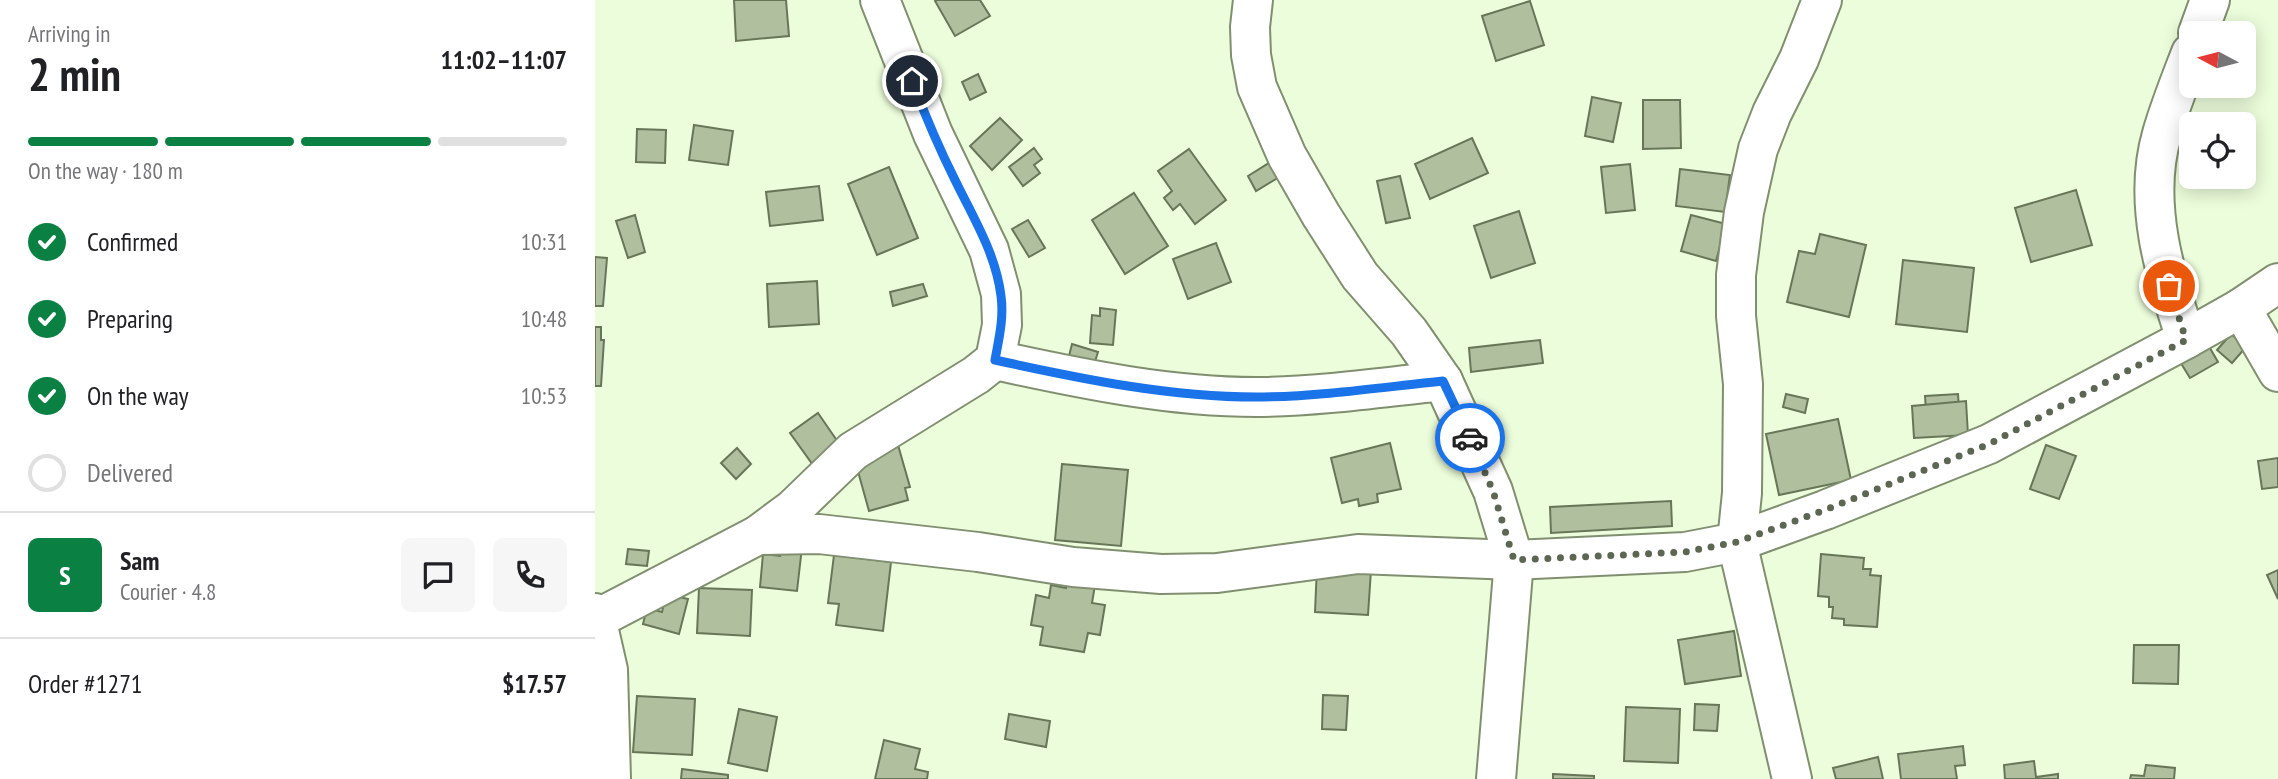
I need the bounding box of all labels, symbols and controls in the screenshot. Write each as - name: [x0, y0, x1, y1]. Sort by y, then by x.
- text: Arriving in: [28, 19, 110, 48]
- north arrow: [2179, 21, 2256, 98]
- map controls: [2179, 21, 2256, 189]
- text: 11:02–11:07: [440, 43, 567, 76]
- text: 2 min: [28, 44, 121, 104]
- pin: [882, 51, 942, 111]
- icon: home: [893, 62, 931, 100]
- button: locate: [2179, 112, 2256, 189]
- text: On the way · 180 m: [28, 156, 183, 185]
- icon: check: [28, 223, 66, 261]
- text: Confirmed: [87, 225, 178, 258]
- text: 10:31: [521, 227, 567, 256]
- pin: [2139, 256, 2199, 316]
- icon: bag: [2150, 267, 2188, 305]
- icon: check: [28, 300, 66, 338]
- text: Preparing: [87, 302, 173, 335]
- text: 10:48: [521, 304, 567, 333]
- icon: check: [28, 377, 66, 415]
- text: On the way: [87, 379, 189, 412]
- text: 10:53: [521, 381, 567, 410]
- courier: [1435, 403, 1505, 473]
- icon: car: [1451, 419, 1489, 457]
- text: Delivered: [87, 456, 173, 489]
- button: chat: [401, 538, 475, 612]
- button: phone: [493, 538, 567, 612]
- text: Sam: [120, 544, 159, 577]
- text: S: [59, 559, 71, 592]
- text: Courier · 4.8: [120, 577, 216, 606]
- text: Order #1271: [28, 667, 143, 700]
- text: $17.57: [502, 667, 567, 700]

